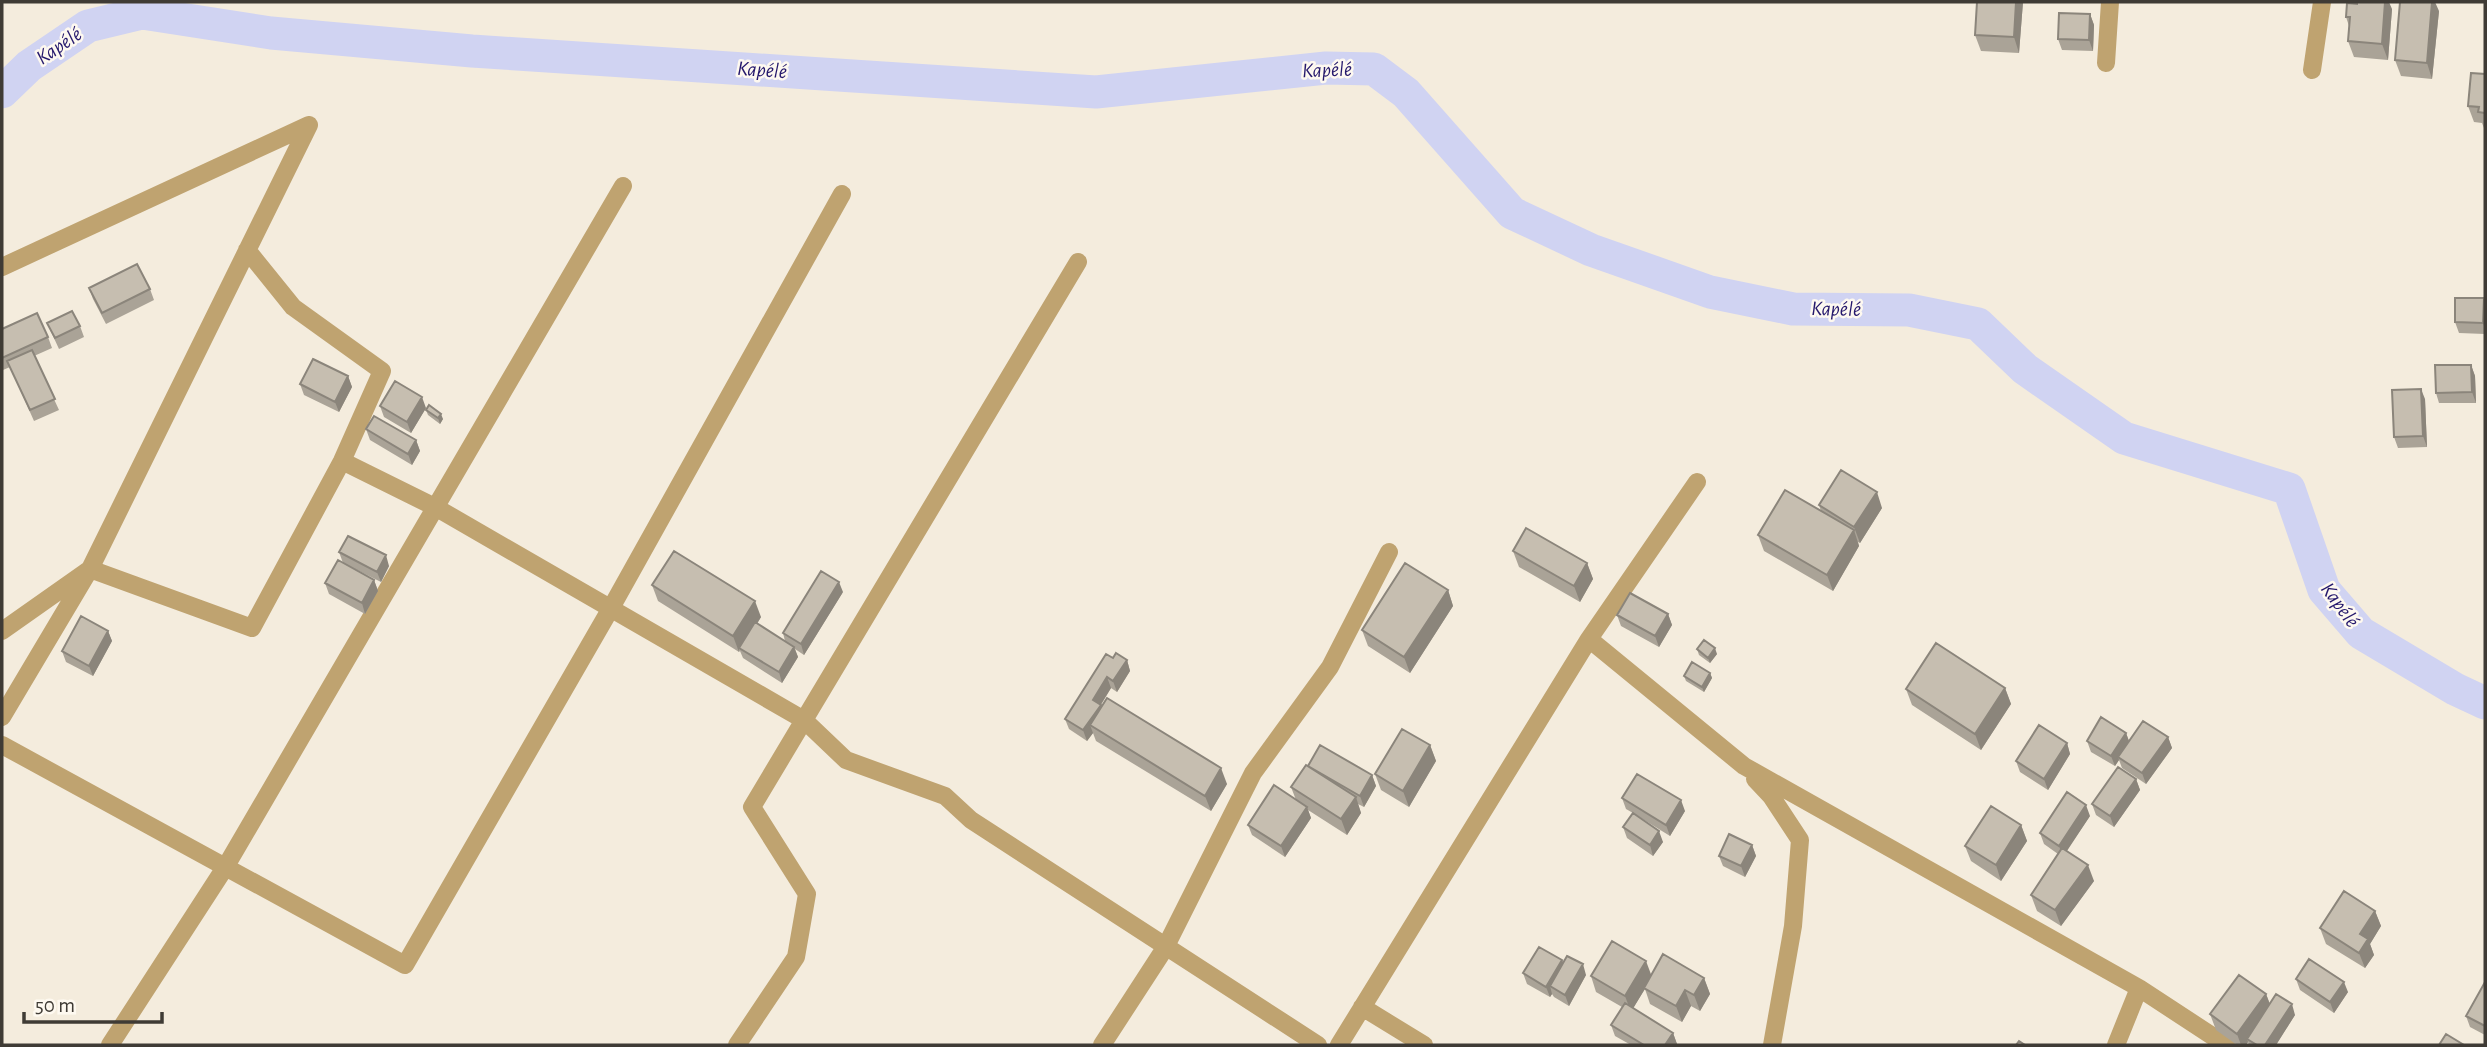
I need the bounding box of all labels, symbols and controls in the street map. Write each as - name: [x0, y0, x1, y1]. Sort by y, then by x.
- water label: Kapélé: [32, 23, 86, 69]
- water label: Kapélé: [736, 58, 788, 83]
- water label: Kapélé: [1302, 59, 1352, 82]
- water label: Kapélé: [1811, 298, 1861, 321]
- water label: Kapélé: [2316, 579, 2363, 632]
- scale bar: [24, 981, 163, 1025]
- text: 50 m: [35, 995, 75, 1016]

